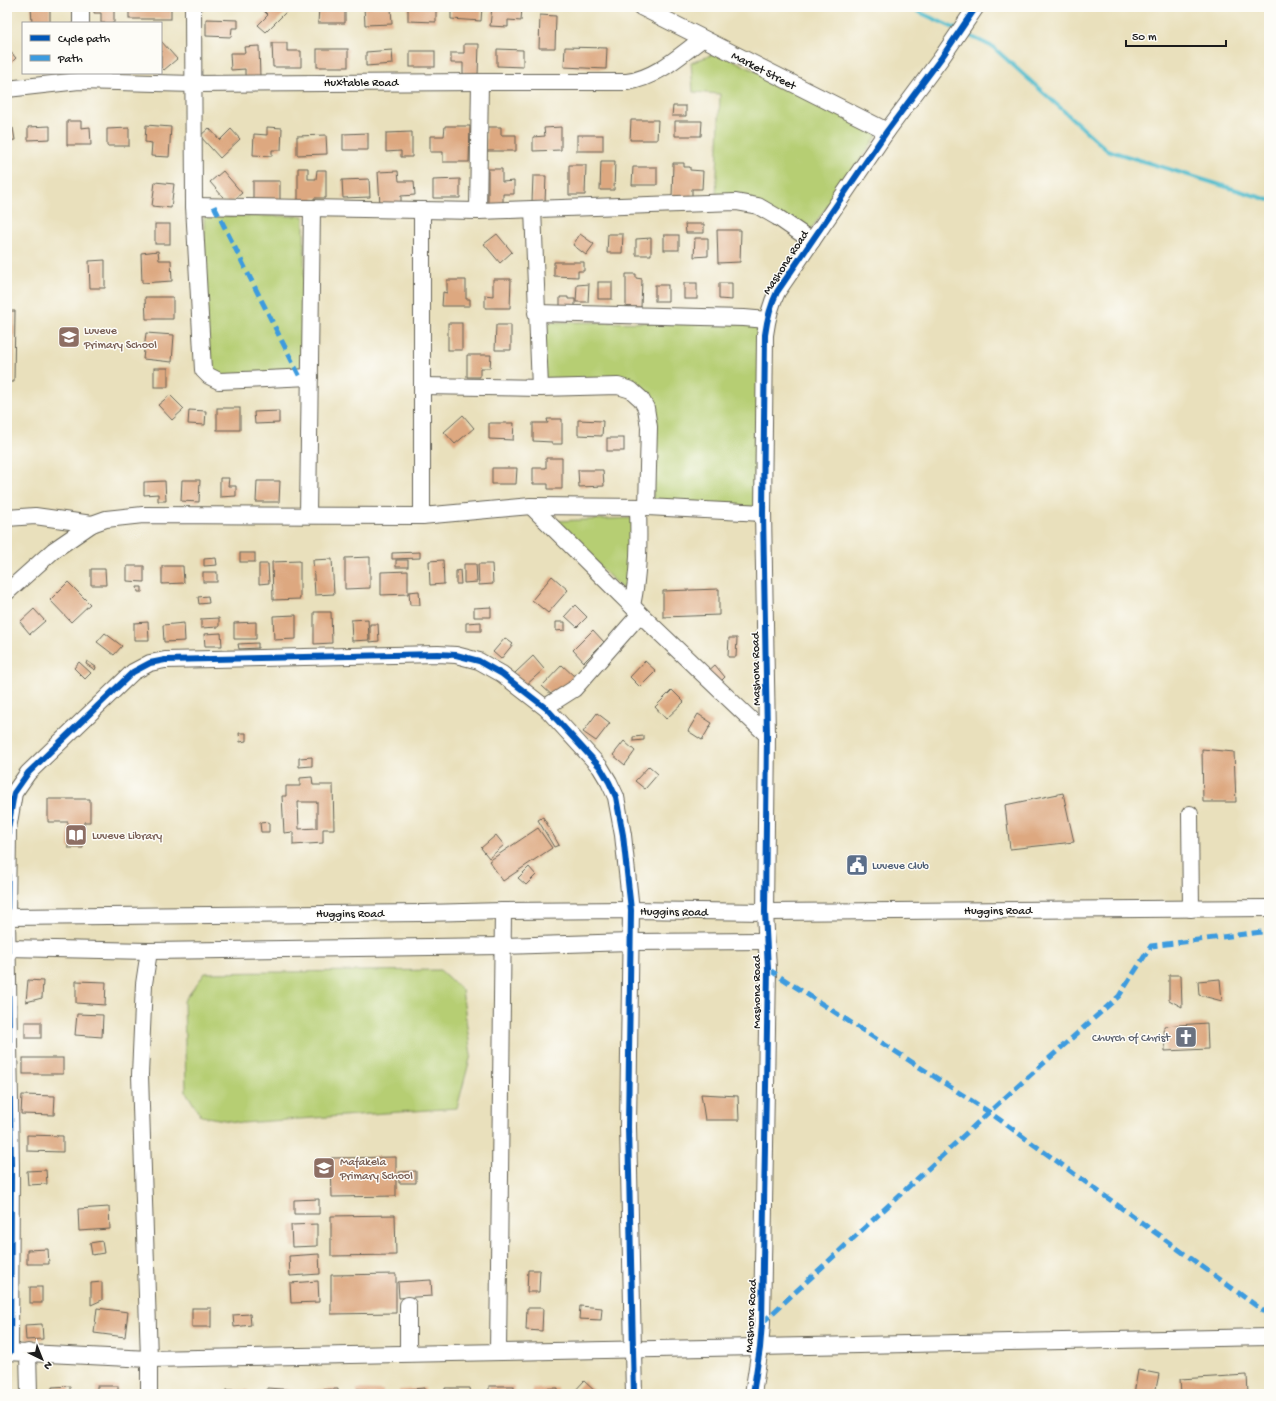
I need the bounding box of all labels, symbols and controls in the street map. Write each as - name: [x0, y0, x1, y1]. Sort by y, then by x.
- legend: [22, 22, 162, 74]
- scale bar: [1126, 22, 1226, 48]
- text: 50 m: [1132, 31, 1157, 45]
- text: Cycle path: [58, 33, 111, 47]
- street label: Market Street: [728, 50, 799, 95]
- text: Path: [57, 53, 83, 67]
- street label: Huxtable Road: [324, 77, 399, 91]
- street label: Mashona Road: [761, 228, 813, 298]
- school or university icon: Luveve Primary School: [56, 324, 82, 350]
- place label: Luveve Primary School: [83, 325, 157, 353]
- street label: Mashona Road: [749, 631, 765, 706]
- library icon: Luveve Library: [63, 822, 89, 848]
- place label: Luveve Library: [92, 830, 162, 844]
- public building icon: Luveve Club: [844, 852, 870, 878]
- place label: Luveve Club: [872, 860, 930, 874]
- street label: Huggins Road: [640, 905, 709, 921]
- street label: Huggins Road: [964, 905, 1033, 919]
- street label: Huggins Road: [316, 908, 385, 922]
- street label: Mashona Road: [751, 954, 765, 1029]
- church icon: Church of Christ: [1173, 1024, 1199, 1050]
- place label: Church of Christ: [1092, 1032, 1171, 1046]
- school or university icon: Mafakela Primary School: [311, 1155, 337, 1181]
- place label: Mafakela Primary School: [339, 1156, 413, 1184]
- street label: Mashona Road: [743, 1278, 761, 1353]
- north arrow: [22, 1339, 62, 1379]
- text: N: [41, 1358, 54, 1372]

